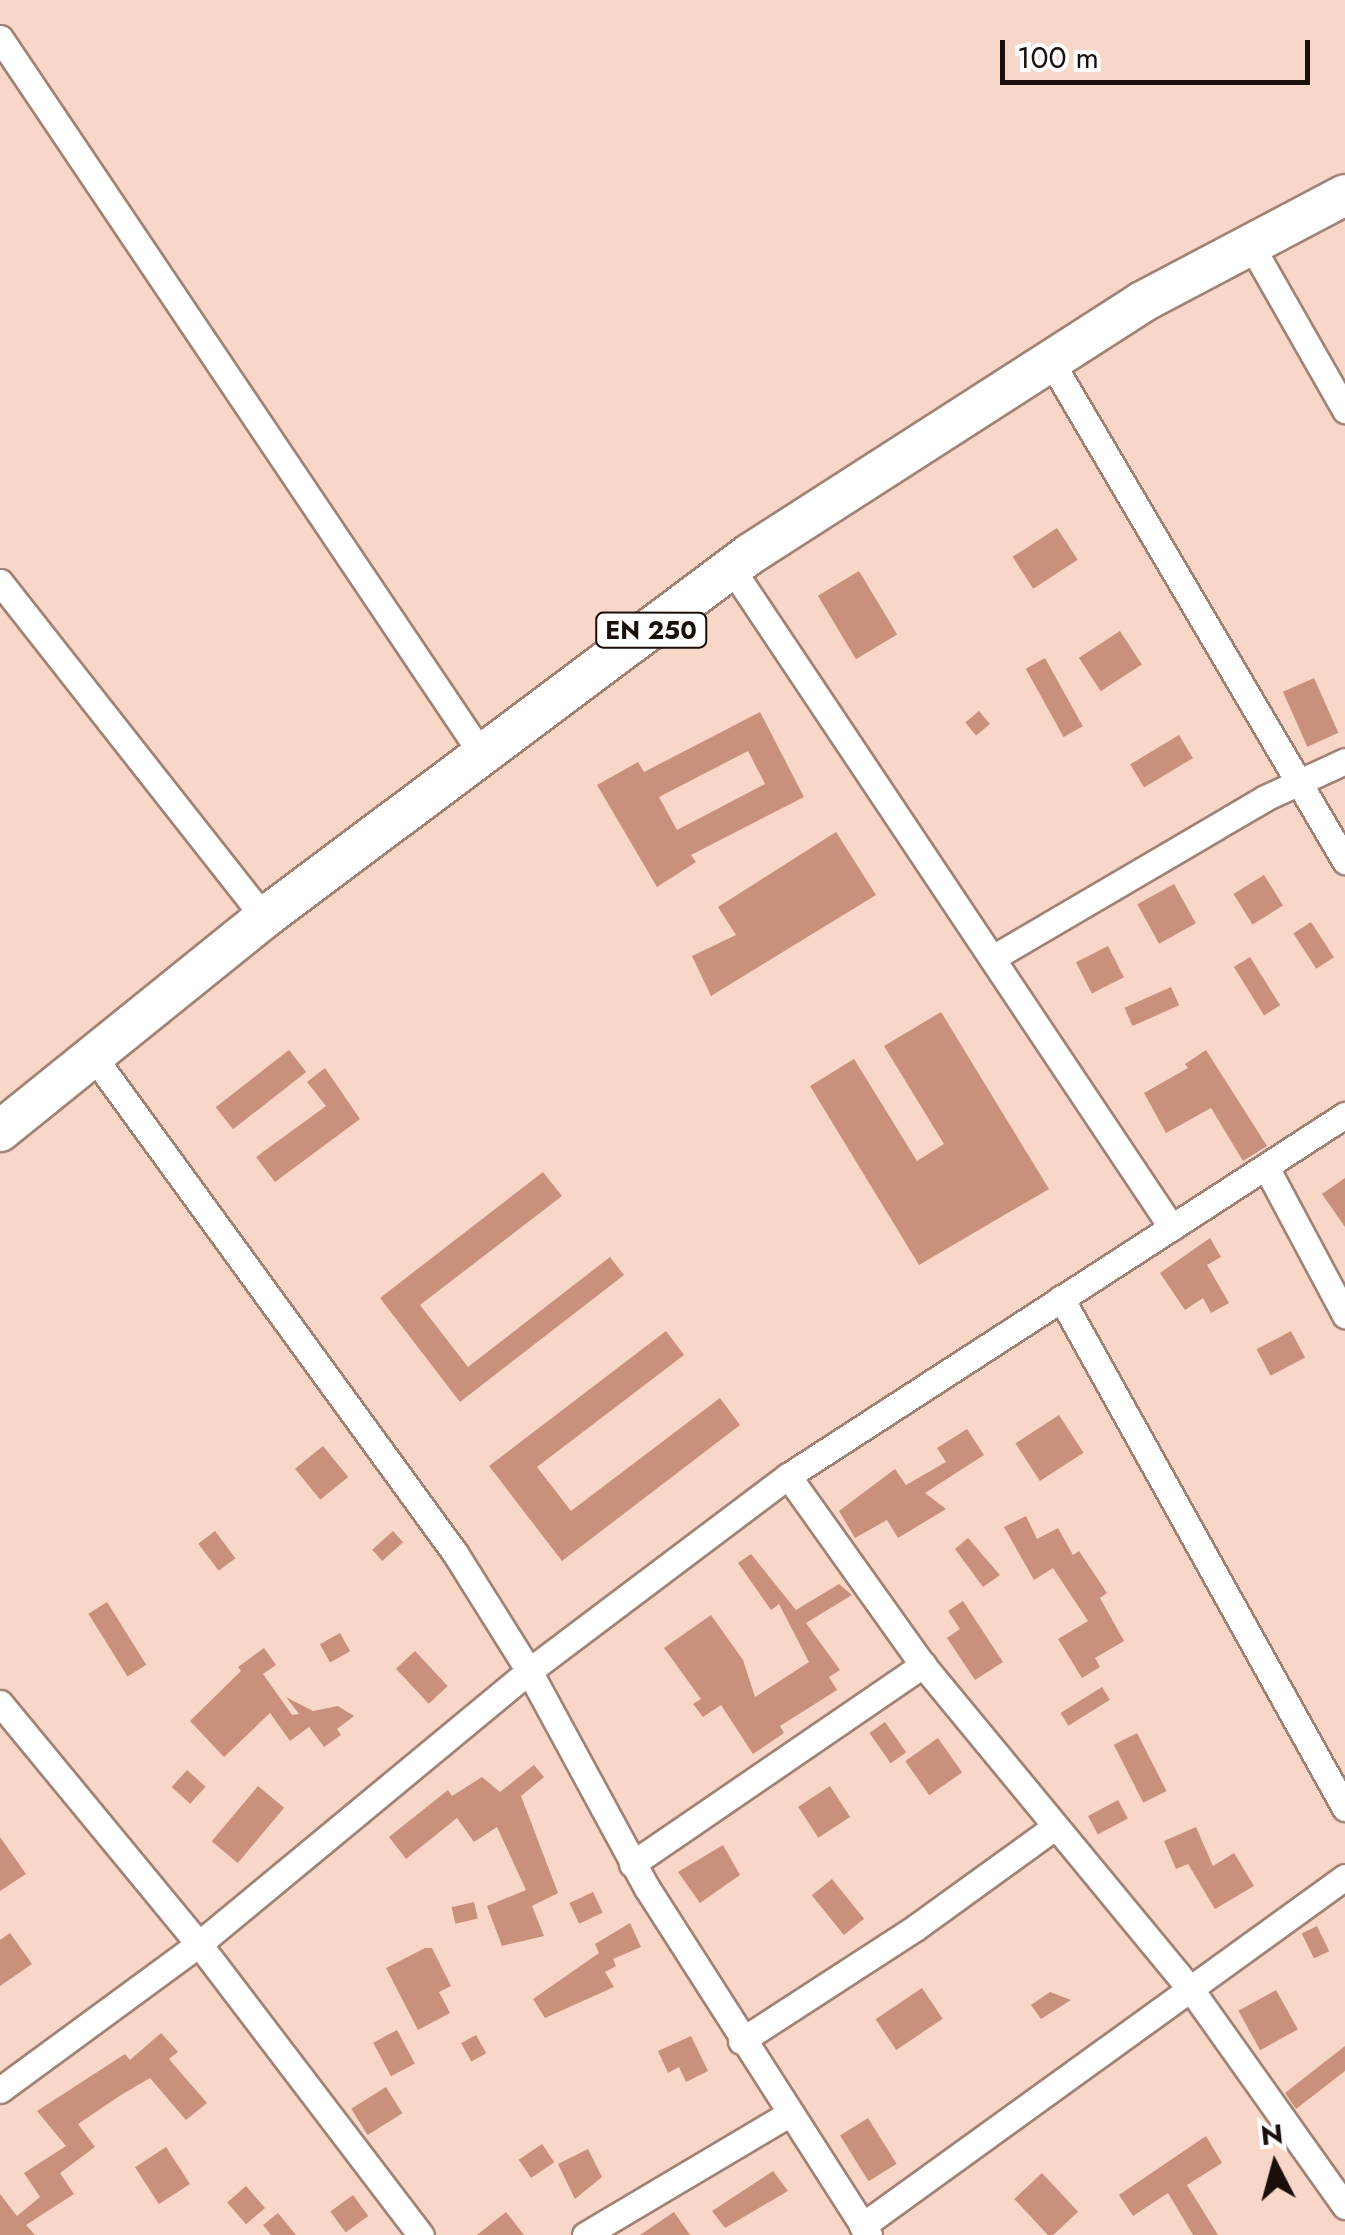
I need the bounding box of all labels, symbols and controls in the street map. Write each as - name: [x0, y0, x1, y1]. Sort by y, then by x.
- scale bar: [1005, 20, 1315, 82]
- text: 100 m: [1017, 36, 1099, 79]
- road number: EN 250: [594, 610, 708, 650]
- text: N: [1259, 2113, 1285, 2156]
- north arrow: [1225, 2115, 1325, 2215]

